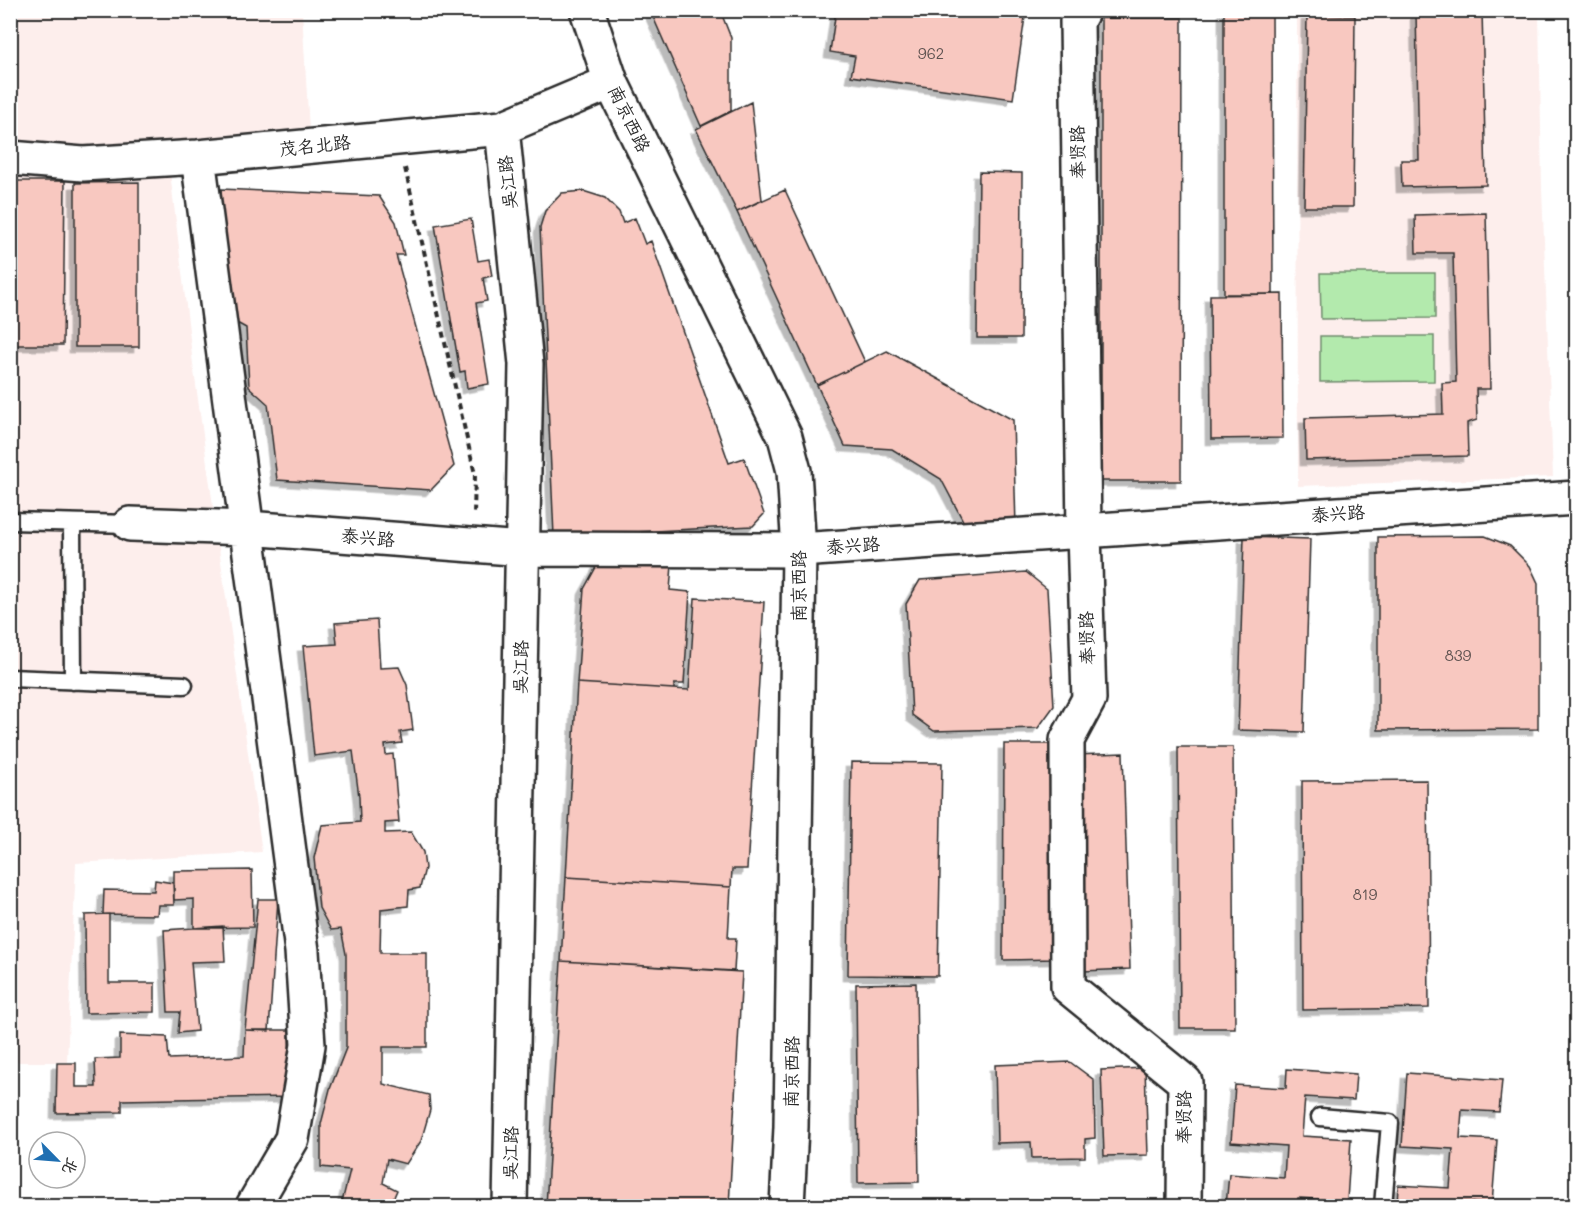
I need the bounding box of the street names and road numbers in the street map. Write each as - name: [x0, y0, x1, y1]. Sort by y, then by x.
- street label: 南京西路: [603, 81, 656, 156]
- street label: 奉贤路: [1065, 125, 1089, 179]
- street label: 茂名北路: [278, 129, 352, 161]
- street label: 吴江路: [492, 154, 522, 210]
- street label: 泰兴路: [1310, 499, 1366, 527]
- street label: 泰兴路: [340, 523, 396, 551]
- street label: 泰兴路: [825, 531, 881, 559]
- street label: 南京西路: [786, 550, 810, 622]
- street label: 奉贤路: [1073, 611, 1099, 665]
- street label: 吴江路: [508, 640, 532, 694]
- street label: 南京西路: [778, 1036, 804, 1108]
- street label: 奉贤路: [1171, 1090, 1195, 1144]
- street label: 吴江路: [498, 1126, 522, 1180]

